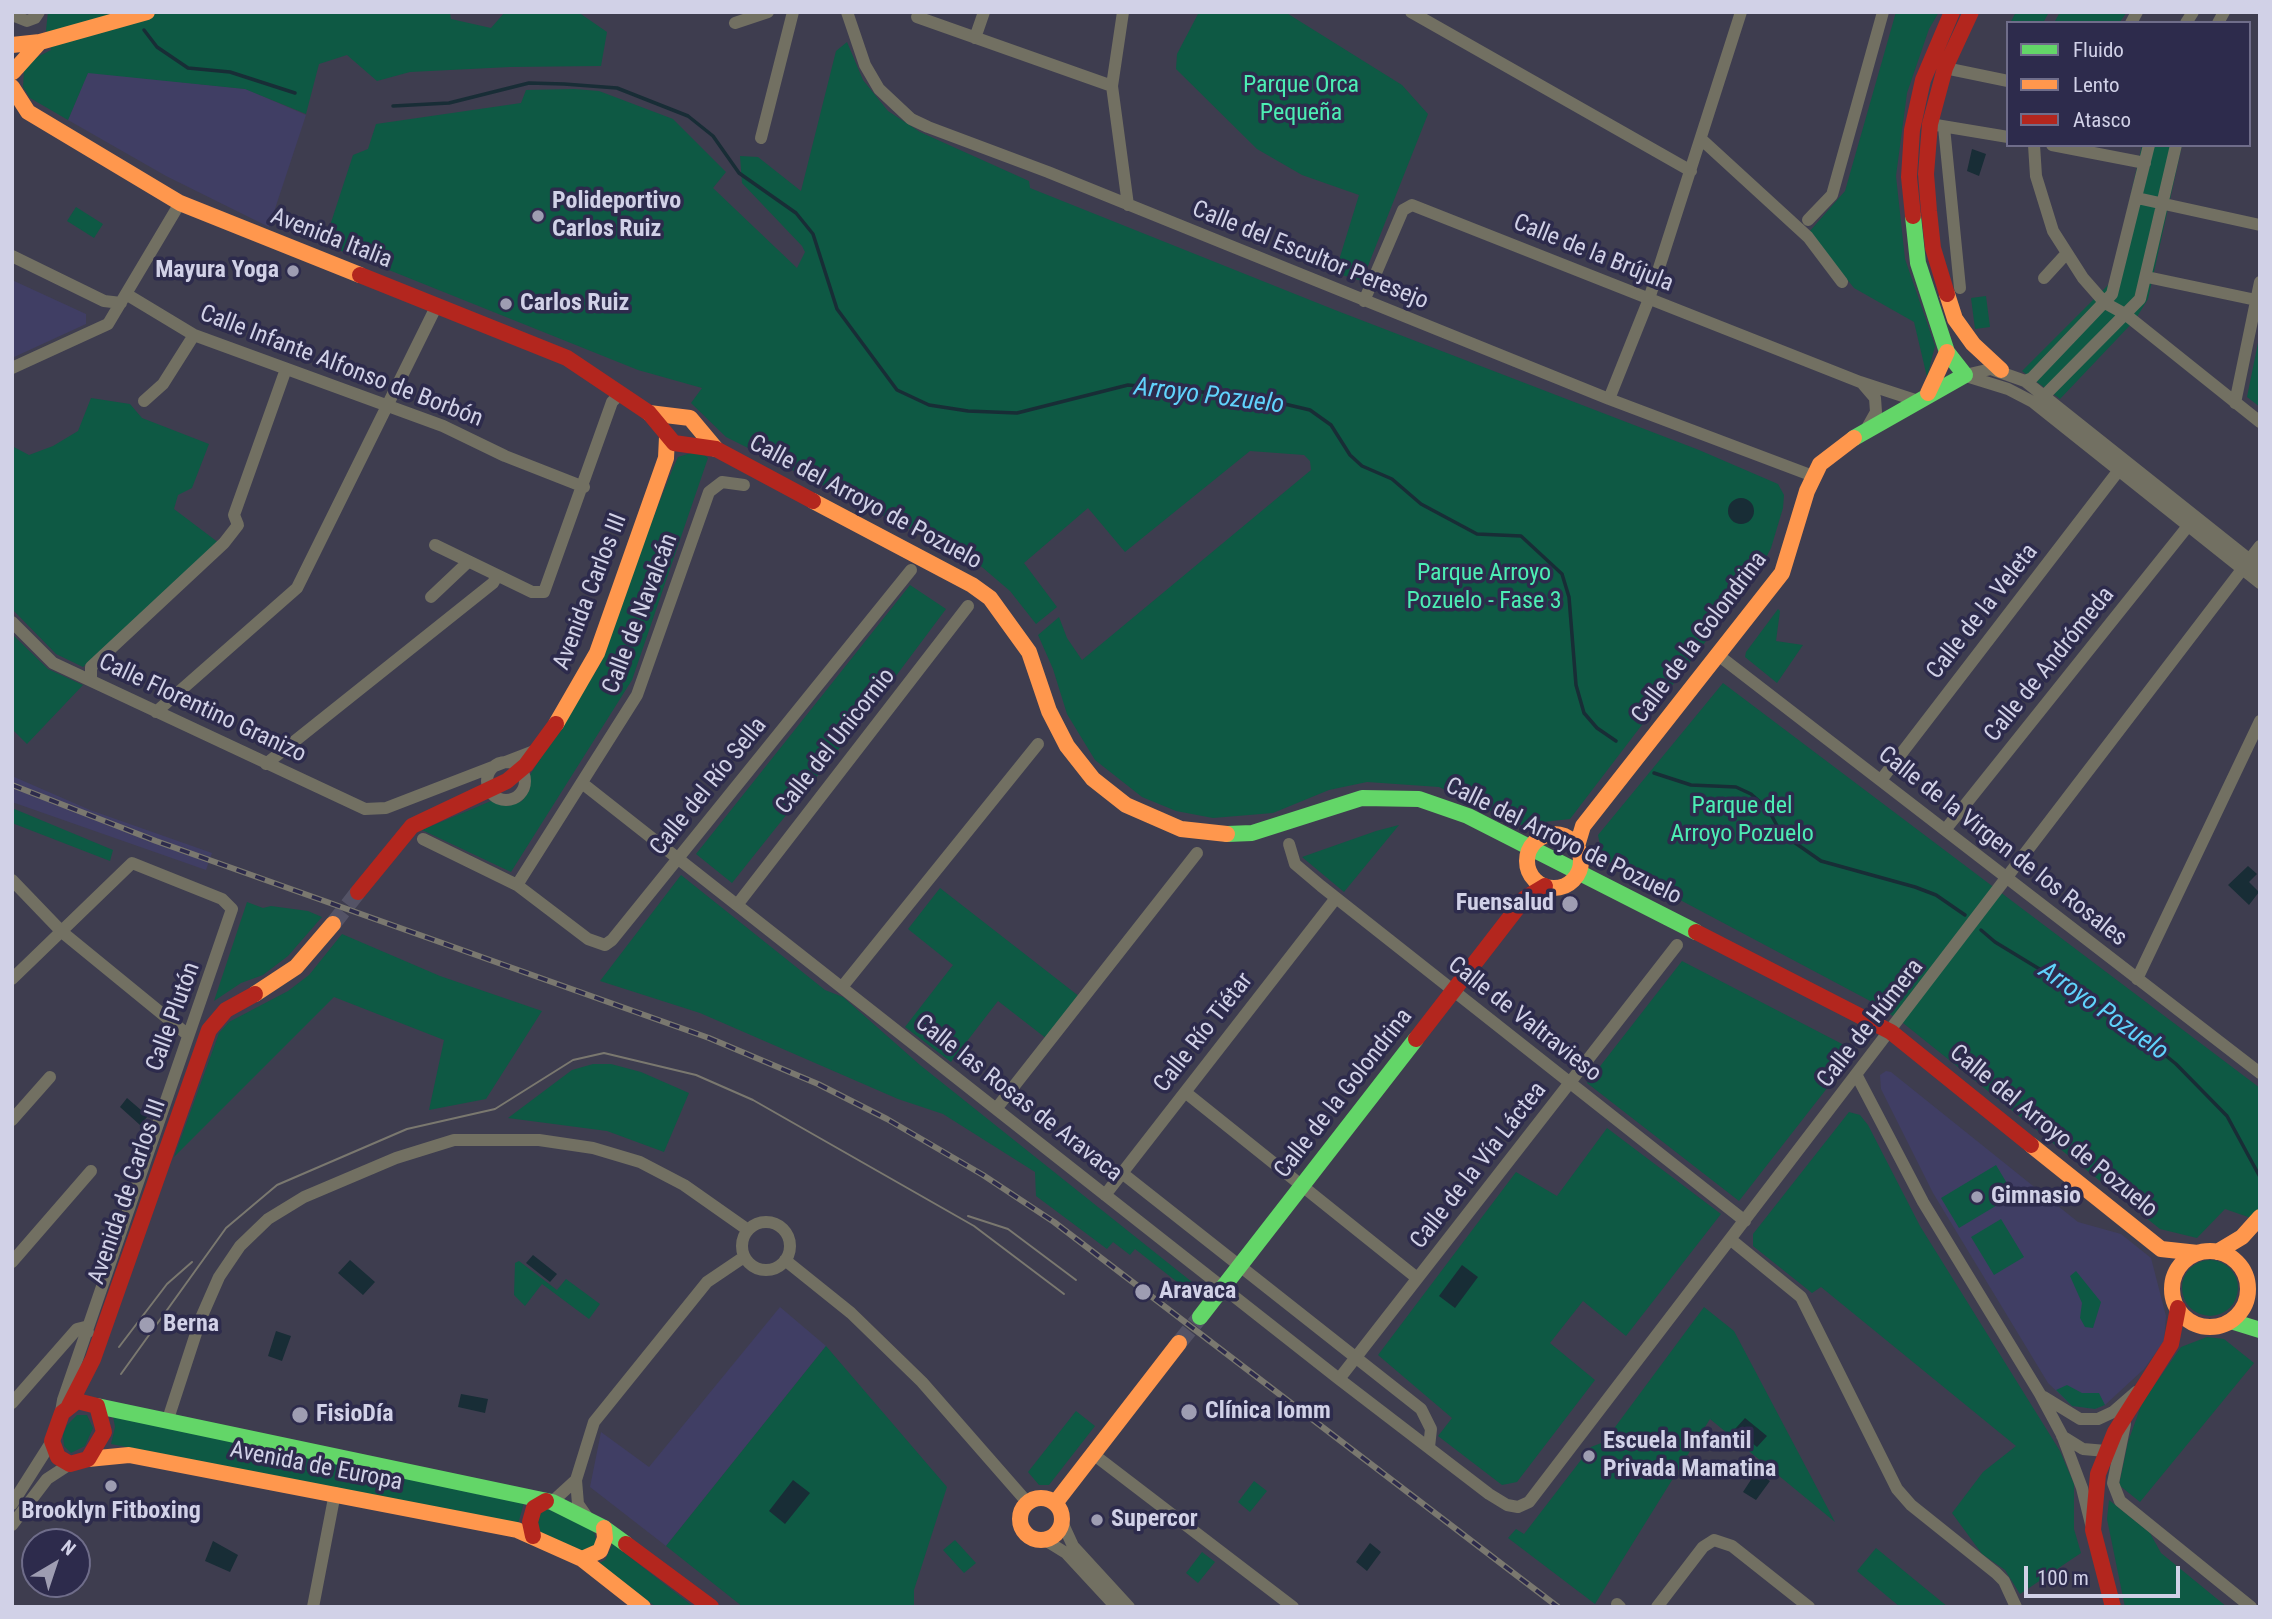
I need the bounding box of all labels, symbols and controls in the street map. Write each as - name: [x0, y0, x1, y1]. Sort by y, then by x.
- legend: [2006, 21, 2251, 147]
- text: Fluido: [2073, 38, 2124, 62]
- park label: Parque Orca Pequeña: [1243, 72, 1359, 128]
- text: Lento: [2073, 73, 2120, 97]
- text: Atasco: [2073, 108, 2131, 132]
- place label: Polideportivo Carlos Ruiz: [552, 188, 681, 244]
- street label: Calle del Escultor Peresejo: [1188, 195, 1432, 317]
- street label: Avenida Italia: [266, 203, 396, 275]
- marker: Polideportivo Carlos Ruiz: [530, 208, 546, 224]
- street label: Calle de la Brújula: [1509, 209, 1677, 299]
- place label: Mayura Yoga: [155, 257, 279, 285]
- marker: Mayura Yoga: [285, 263, 301, 279]
- place label: Carlos Ruiz: [520, 290, 629, 318]
- marker: Carlos Ruiz: [498, 296, 514, 312]
- street label: Calle Infante Alfonso de Borbón: [195, 300, 487, 434]
- water label: Arroyo Pozuelo: [1132, 372, 1286, 422]
- street label: Calle del Arroyo de Pozuelo: [744, 429, 986, 577]
- street label: Avenida Carlos III: [548, 510, 634, 674]
- street label: Calle de Navalcán: [597, 530, 685, 698]
- street label: Calle de la Veleta: [1921, 539, 2045, 685]
- street label: Calle de la Golondrina: [1626, 547, 1774, 729]
- park label: Parque Arroyo Pozuelo - Fase 3: [1406, 560, 1562, 616]
- street label: Calle de Andrómeda: [1979, 582, 2121, 748]
- street label: Calle Florentino Granizo: [94, 648, 310, 770]
- street label: Calle del Unicornio: [770, 663, 902, 821]
- street label: Calle del Río Sella: [645, 712, 773, 862]
- street label: Calle de la Virgen de los Rosales: [1872, 741, 2132, 953]
- street label: Calle del Arroyo de Pozuelo: [1440, 772, 1686, 912]
- park label: Parque del Arroyo Pozuelo: [1670, 793, 1814, 849]
- place label: Fuensalud: [1456, 890, 1554, 918]
- marker: Fuensalud: [1560, 894, 1580, 914]
- street label: Calle de Valtravieso: [1442, 951, 1606, 1089]
- street label: Calle de Húmera: [1812, 954, 1930, 1094]
- water label: Arroyo Pozuelo: [2032, 956, 2174, 1068]
- street label: Calle Plutón: [141, 959, 207, 1075]
- street label: Calle Río Tiétar: [1148, 967, 1260, 1099]
- street label: Calle de la Golondrina: [1269, 1003, 1419, 1185]
- street label: Calle las Rosas de Aravaca: [909, 1009, 1127, 1189]
- street label: Calle del Arroyo de Pozuelo: [1943, 1039, 2163, 1225]
- street label: Calle de la Vía Láctea: [1405, 1077, 1553, 1255]
- street label: Avenida de Carlos III: [83, 1096, 173, 1288]
- place label: Gimnasio: [1991, 1183, 2081, 1211]
- marker: Gimnasio: [1969, 1189, 1985, 1205]
- place label: Aravaca: [1159, 1278, 1236, 1306]
- marker: Aravaca: [1133, 1282, 1153, 1302]
- place label: Berna: [163, 1311, 219, 1339]
- marker: Berna: [137, 1315, 157, 1335]
- place label: Clínica Iomm: [1205, 1398, 1331, 1426]
- place label: FisioDía: [316, 1401, 394, 1429]
- marker: Clínica Iomm: [1179, 1402, 1199, 1422]
- marker: FisioDía: [290, 1405, 310, 1425]
- place label: Escuela Infantil Privada Mamatina: [1603, 1428, 1776, 1484]
- street label: Avenida de Europa: [227, 1436, 405, 1498]
- marker: Escuela Infantil Privada Mamatina: [1581, 1448, 1597, 1464]
- marker: Brooklyn Fitboxing: [103, 1478, 119, 1494]
- place label: Brooklyn Fitboxing: [21, 1498, 201, 1526]
- place label: Supercor: [1111, 1506, 1198, 1534]
- marker: Supercor: [1089, 1512, 1105, 1528]
- north arrow: [21, 1528, 91, 1598]
- text: N: [57, 1535, 80, 1560]
- scale bar: [2027, 1552, 2183, 1596]
- text: 100 m: [2037, 1566, 2089, 1590]

